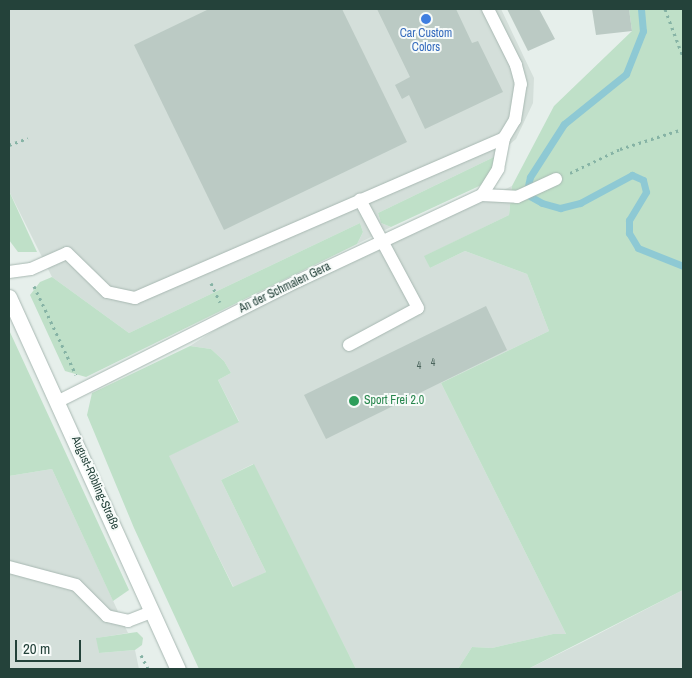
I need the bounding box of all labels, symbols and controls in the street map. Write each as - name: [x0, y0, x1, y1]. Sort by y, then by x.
- marker: Car Custom Colors: [420, 13, 432, 25]
- place label: Car Custom Colors: [400, 27, 452, 55]
- street label: An der Schmalen Gera: [237, 260, 333, 316]
- house number: 4: [431, 357, 435, 369]
- house number: 4: [417, 360, 421, 372]
- place label: Sport Frei 2.0: [364, 394, 424, 408]
- marker: Sport Frei 2.0: [348, 395, 360, 407]
- street label: August-Röbling-Straße: [68, 434, 122, 532]
- scale bar: [18, 630, 84, 662]
- text: 20 m: [23, 638, 50, 659]

